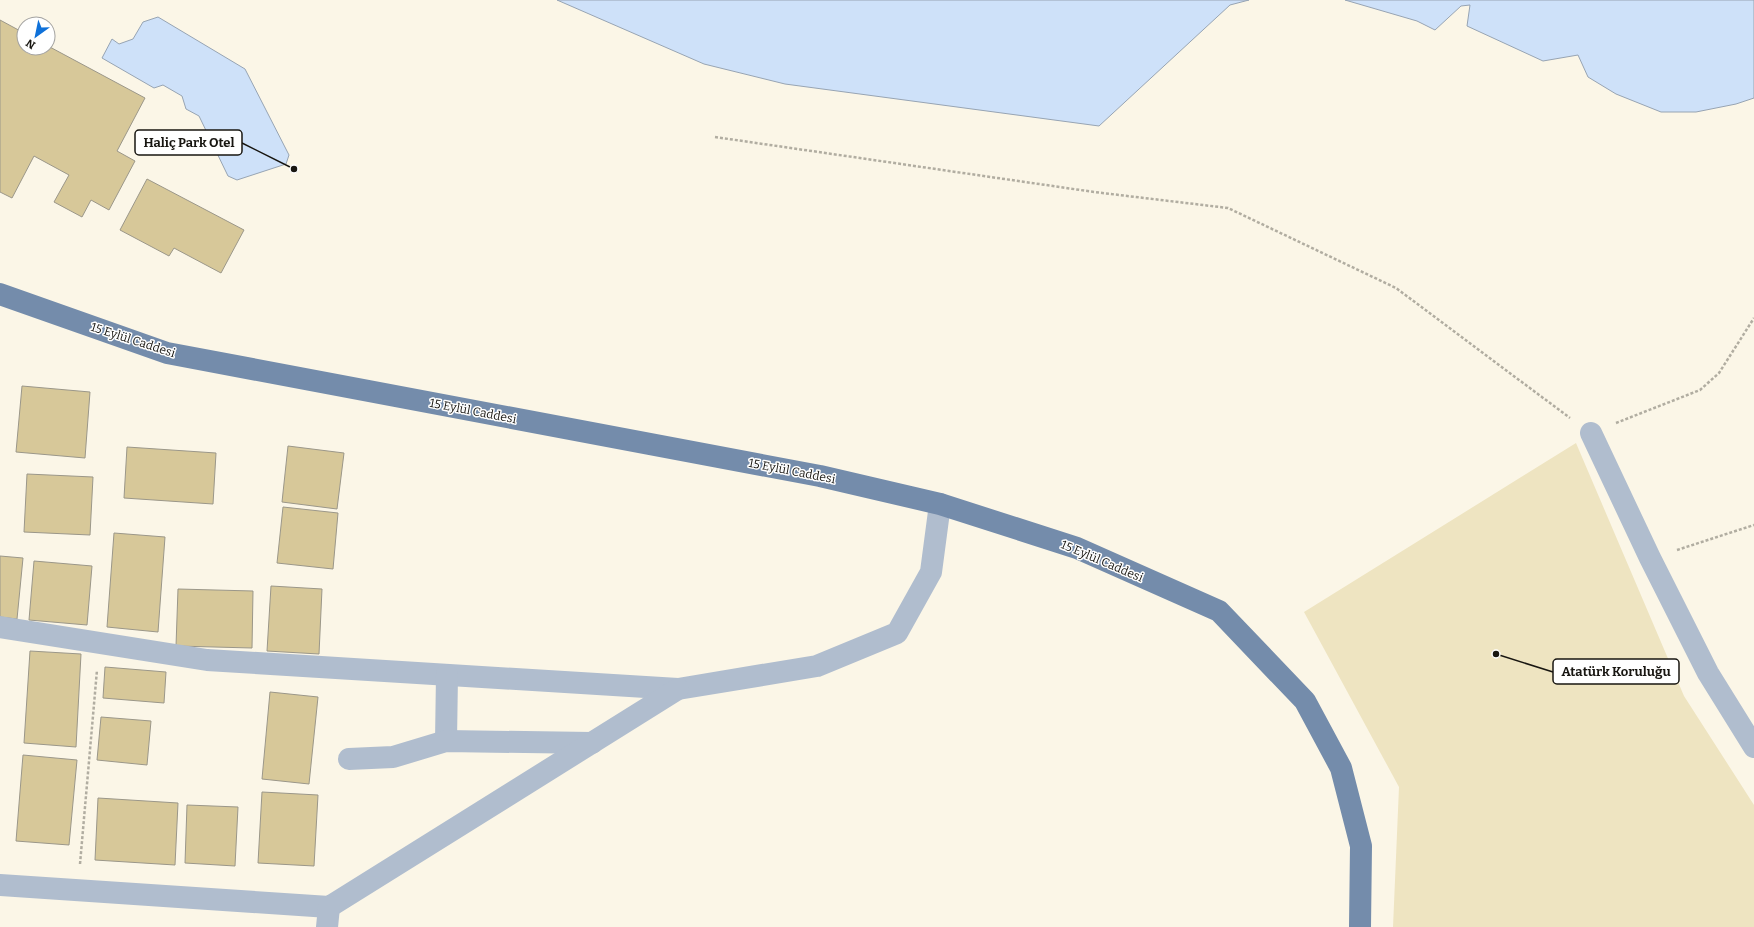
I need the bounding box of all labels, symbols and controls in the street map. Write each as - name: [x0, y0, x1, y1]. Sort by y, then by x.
- north arrow: [16, 16, 56, 56]
- text: N: [23, 36, 38, 52]
- callout: Haliç Park Otel: [135, 130, 242, 155]
- text: Haliç Park Otel: [143, 135, 235, 150]
- street label: 15 Eylül Caddesi: [89, 320, 177, 360]
- street label: 15 Eylül Caddesi: [428, 396, 518, 426]
- street label: 15 Eylül Caddesi: [747, 456, 837, 486]
- street label: 15 Eylül Caddesi: [1059, 537, 1146, 585]
- callout: Atatürk Koruluğu: [1553, 659, 1679, 684]
- text: Atatürk Koruluğu: [1561, 664, 1671, 679]

